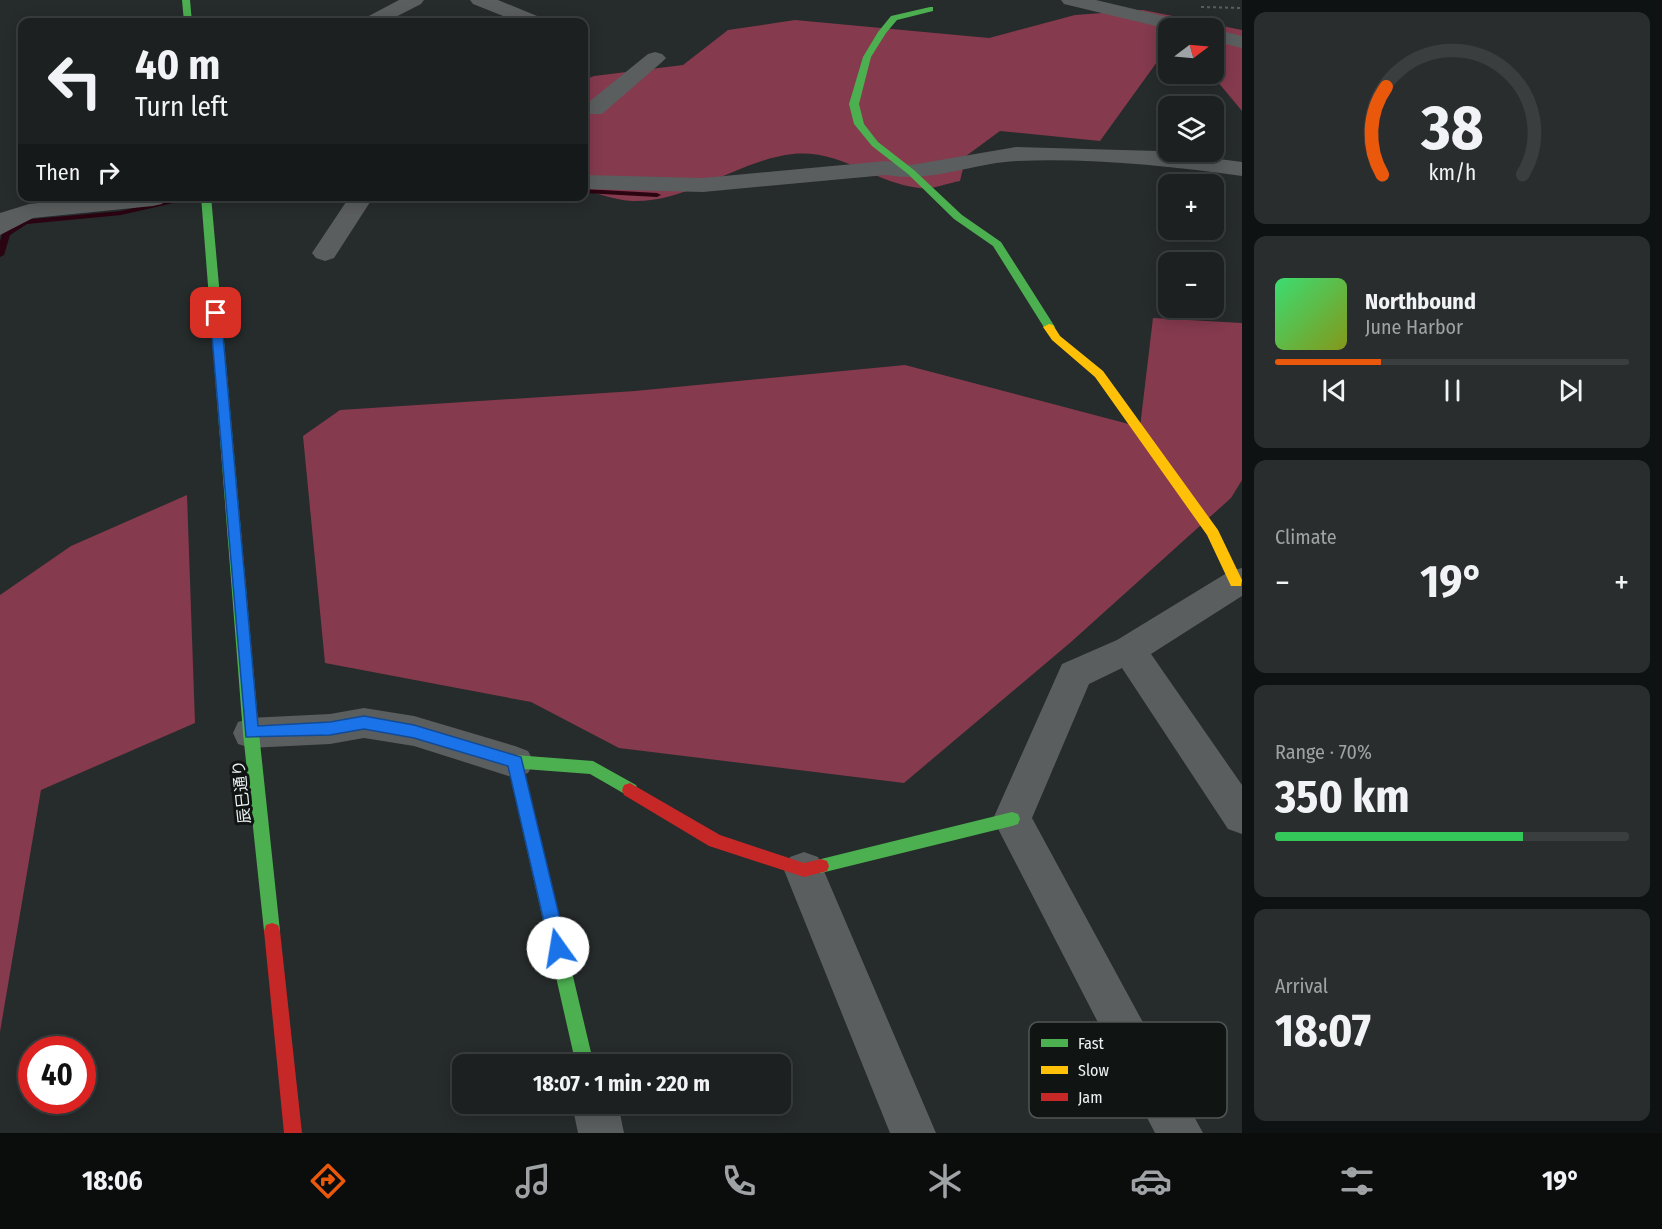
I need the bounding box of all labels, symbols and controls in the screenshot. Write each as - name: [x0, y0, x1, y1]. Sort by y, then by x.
- north arrow: [1158, 18, 1224, 84]
- map controls: [1158, 18, 1224, 318]
- text: 40 m: [135, 40, 220, 90]
- icon: left: [36, 42, 114, 120]
- text: Turn left: [135, 91, 228, 123]
- text: 38: [1420, 91, 1483, 166]
- button: layers: [1158, 96, 1224, 162]
- icon: right: [92, 156, 125, 189]
- text: Then: [36, 159, 80, 186]
- text: km/h: [1428, 160, 1476, 186]
- button: +: [1158, 174, 1224, 240]
- button: −: [1158, 252, 1224, 318]
- pin: [190, 287, 241, 338]
- text: Northbound: [1365, 288, 1476, 315]
- icon: arrive: [199, 296, 232, 329]
- text: June Harbor: [1365, 315, 1463, 339]
- icon: previous: [1318, 374, 1351, 407]
- icon: pause: [1436, 374, 1469, 407]
- icon: next: [1554, 374, 1587, 407]
- text: Climate: [1275, 525, 1337, 549]
- text: 19°: [1420, 555, 1484, 609]
- text: −: [1275, 563, 1290, 603]
- text: +: [1614, 563, 1629, 603]
- text: Range · 70%: [1275, 740, 1372, 764]
- street label: 辰巳通り: [229, 759, 254, 825]
- text: 350 km: [1275, 770, 1410, 824]
- position arrow: [526, 916, 590, 980]
- text: Arrival: [1275, 974, 1328, 998]
- text: 18:07: [1275, 1004, 1371, 1058]
- legend: [1029, 1022, 1227, 1118]
- text: Fast: [1078, 1034, 1105, 1053]
- speed limit sign: 40: [18, 1036, 96, 1114]
- text: Slow: [1078, 1061, 1109, 1080]
- text: 18:07 · 1 min · 220 m: [533, 1070, 710, 1097]
- text: Jam: [1078, 1088, 1103, 1107]
- icon: directions: [307, 1160, 349, 1202]
- icon: music: [512, 1160, 554, 1202]
- icon: phone: [718, 1160, 760, 1202]
- icon: climate: [924, 1160, 966, 1202]
- icon: car: [1130, 1160, 1172, 1202]
- icon: filters: [1336, 1160, 1378, 1202]
- text: 18:06: [82, 1165, 143, 1197]
- text: 19°: [1542, 1165, 1580, 1197]

